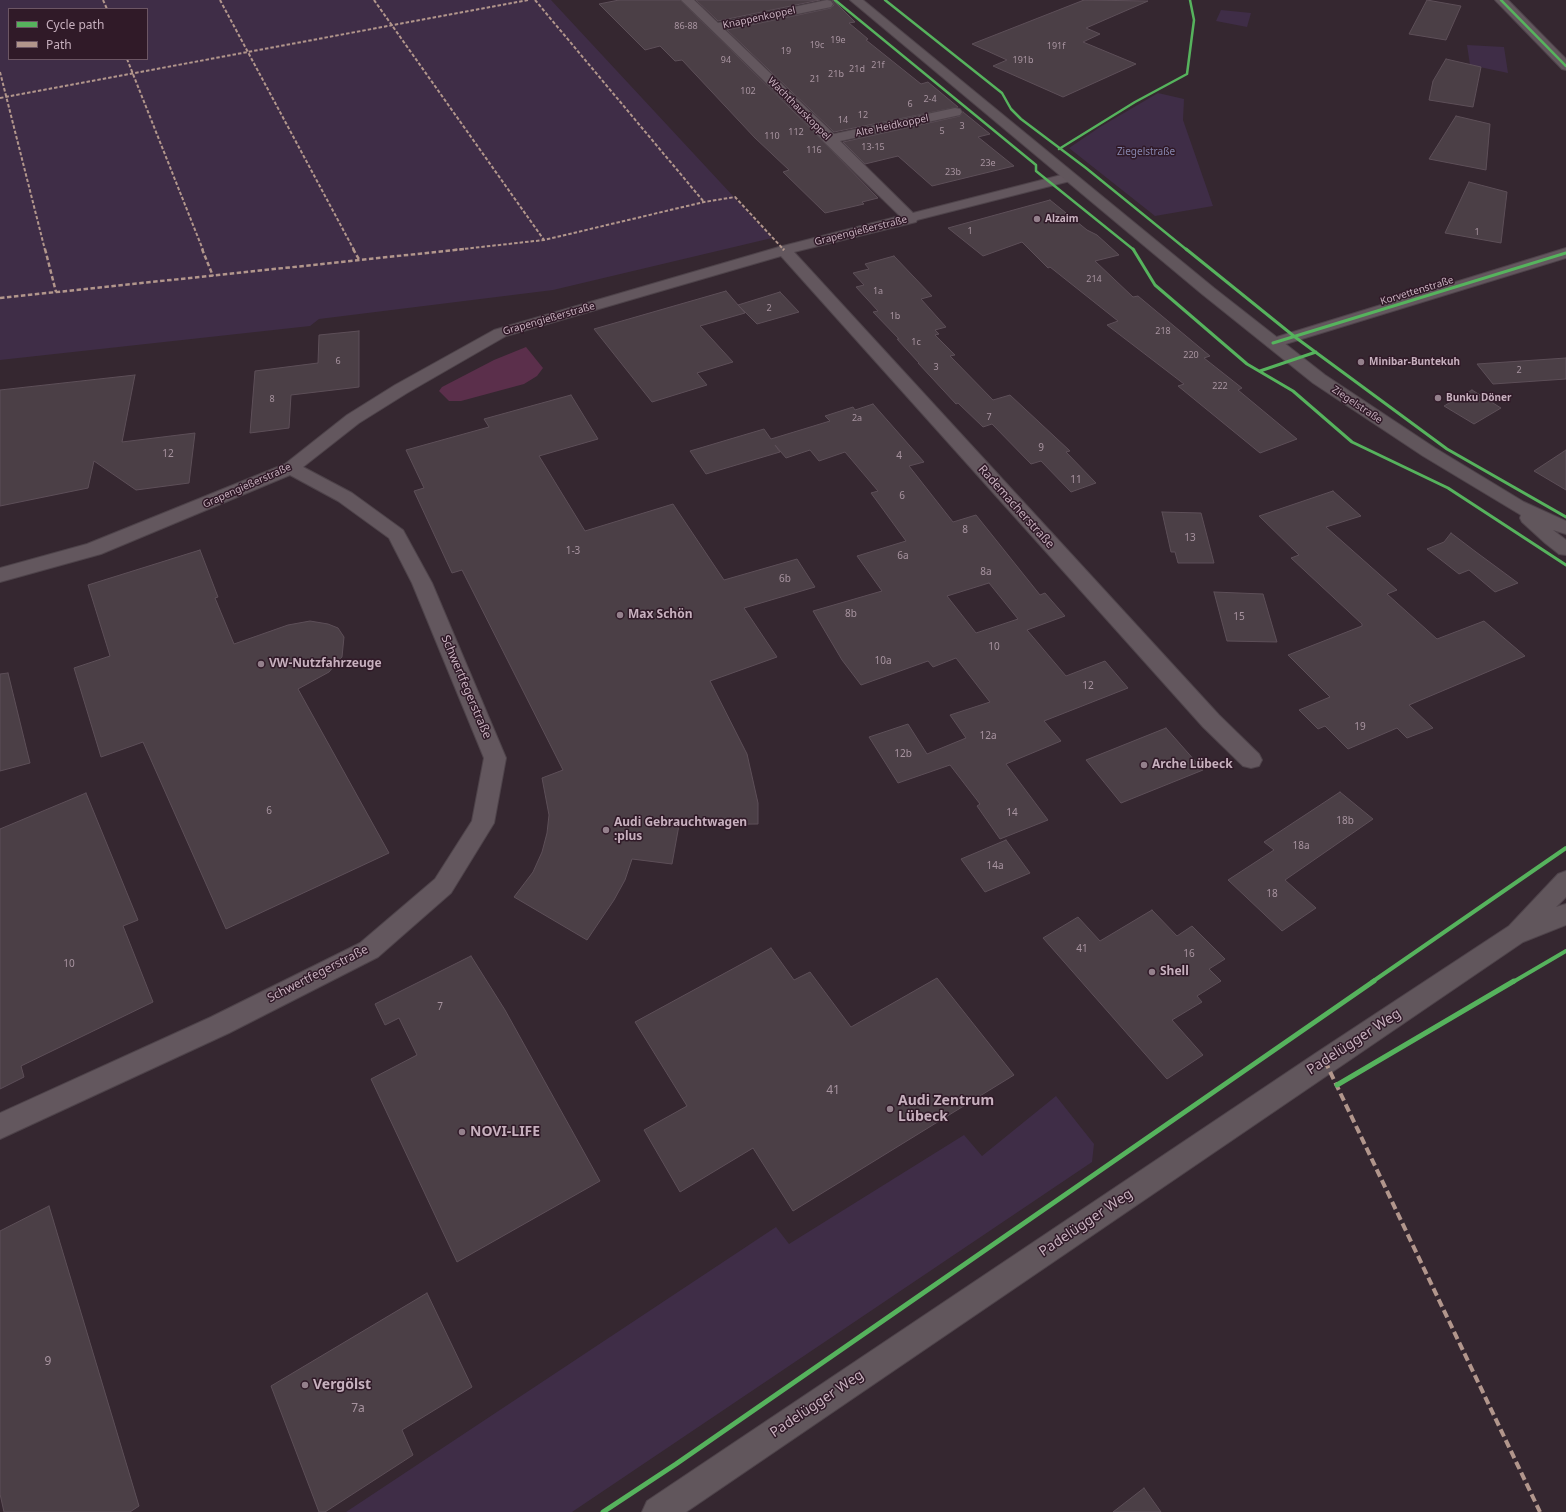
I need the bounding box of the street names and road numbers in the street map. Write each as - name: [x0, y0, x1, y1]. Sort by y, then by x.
- street label: Knappenkoppel: [722, 4, 796, 32]
- street label: Wachthauskoppel: [765, 75, 833, 143]
- street label: Alte Heidkoppel: [854, 112, 930, 140]
- street label: Grapengießerstraße: [813, 214, 909, 248]
- street label: Korvettenstraße: [1379, 274, 1455, 308]
- street label: Grapengießerstraße: [502, 300, 596, 338]
- street label: Ziegelstraße: [1330, 384, 1384, 426]
- street label: Grapengießerstraße: [201, 461, 293, 511]
- street label: Rademacherstraße: [975, 462, 1057, 552]
- street label: Schwertfegerstraße: [438, 633, 494, 741]
- street label: Schwertfegerstraße: [265, 942, 371, 1006]
- street label: Padelügger Weg: [1304, 1005, 1404, 1079]
- street label: Padelügger Weg: [1036, 1186, 1136, 1260]
- street label: Padelügger Weg: [767, 1367, 867, 1441]

